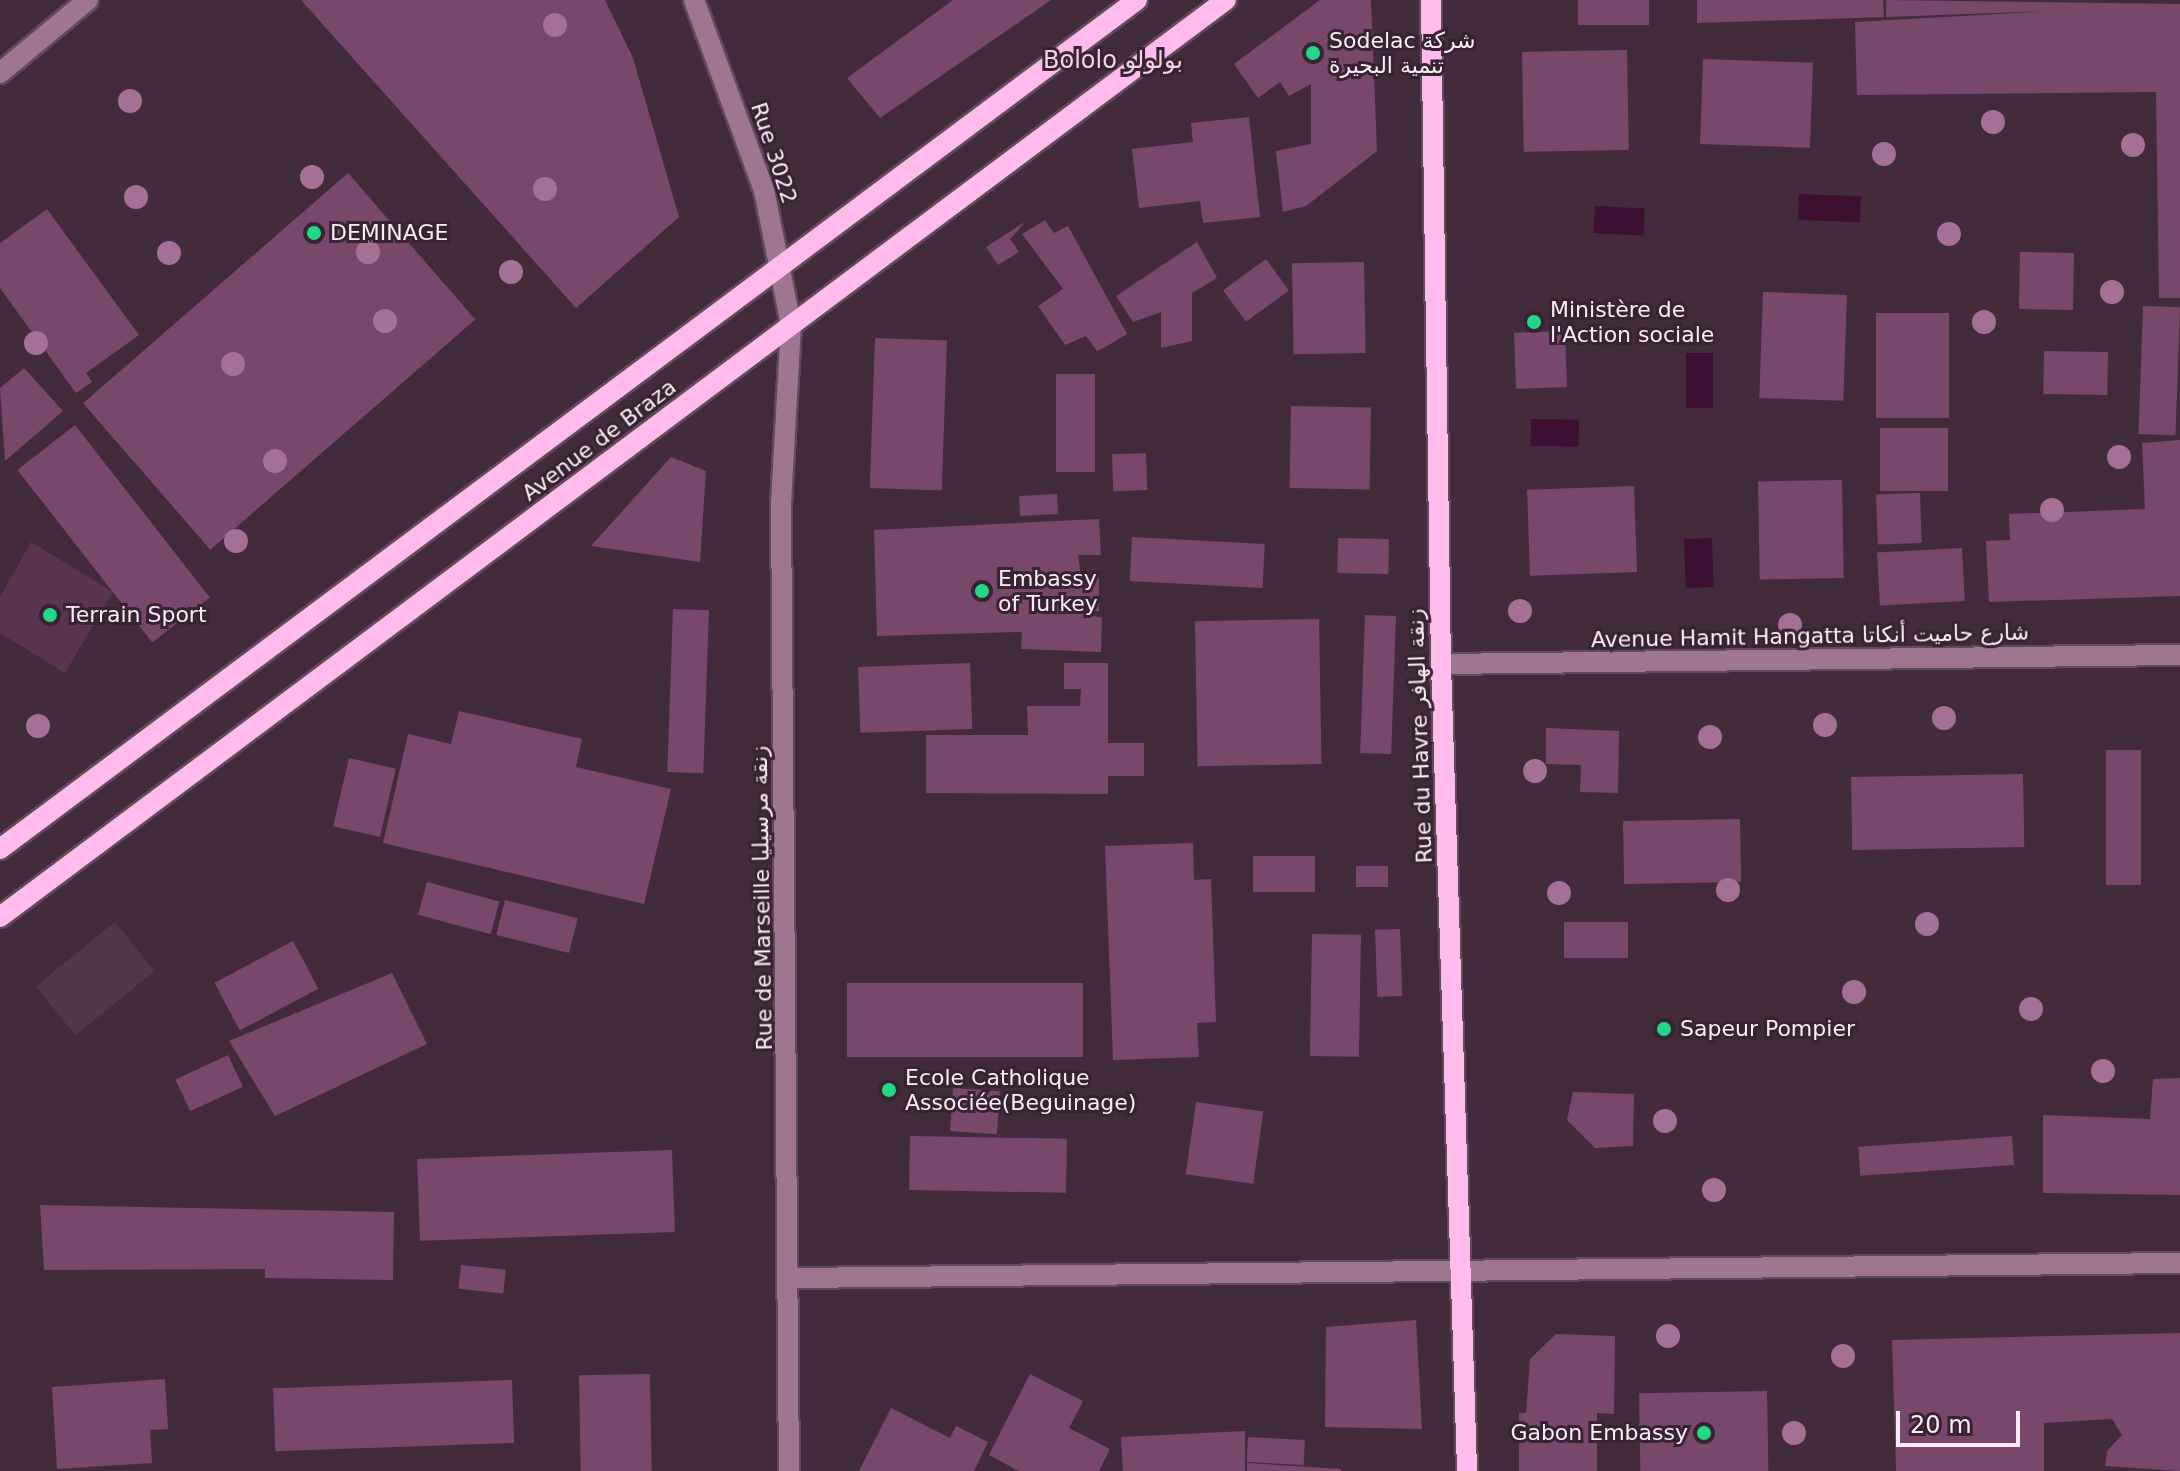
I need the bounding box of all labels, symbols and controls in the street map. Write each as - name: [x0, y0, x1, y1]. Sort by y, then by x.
- place label: Sodelac شركة تنمية البحيرة: [1329, 27, 1475, 78]
- marker: Sodelac شركة تنمية البحيرة: [1304, 44, 1322, 62]
- district label: Bololo بولولو: [1043, 47, 1183, 75]
- street label: Rue 3022: [745, 99, 803, 207]
- place label: DEMINAGE: [330, 220, 448, 246]
- marker: DEMINAGE: [305, 224, 323, 242]
- place label: Ministère de l'Action sociale: [1550, 296, 1714, 348]
- marker: Ministère de l'Action sociale: [1525, 313, 1543, 331]
- street label: Avenue de Braza: [517, 374, 681, 506]
- place label: Embassy of Turkey: [998, 565, 1098, 616]
- marker: Embassy of Turkey: [973, 582, 991, 600]
- place label: Terrain Sport: [66, 602, 207, 628]
- marker: Terrain Sport: [41, 606, 59, 624]
- street label: Rue du Havre زنقة الهافر: [1402, 608, 1438, 864]
- street label: Avenue Hamit Hangatta شارع حاميت أنكاتا: [1591, 619, 2029, 653]
- street label: Rue de Marseille زنقة مرسيليا: [746, 745, 778, 1051]
- place label: Sapeur Pompier: [1680, 1016, 1855, 1042]
- marker: Sapeur Pompier: [1655, 1020, 1673, 1038]
- place label: Ecole Catholique Associée(Beguinage): [905, 1064, 1136, 1116]
- marker: Ecole Catholique Associée(Beguinage): [880, 1081, 898, 1099]
- scale bar: [1900, 1395, 2024, 1445]
- text: 20 m: [1910, 1411, 1972, 1439]
- place label: Gabon Embassy: [1510, 1420, 1688, 1446]
- marker: Gabon Embassy: [1695, 1424, 1713, 1442]

